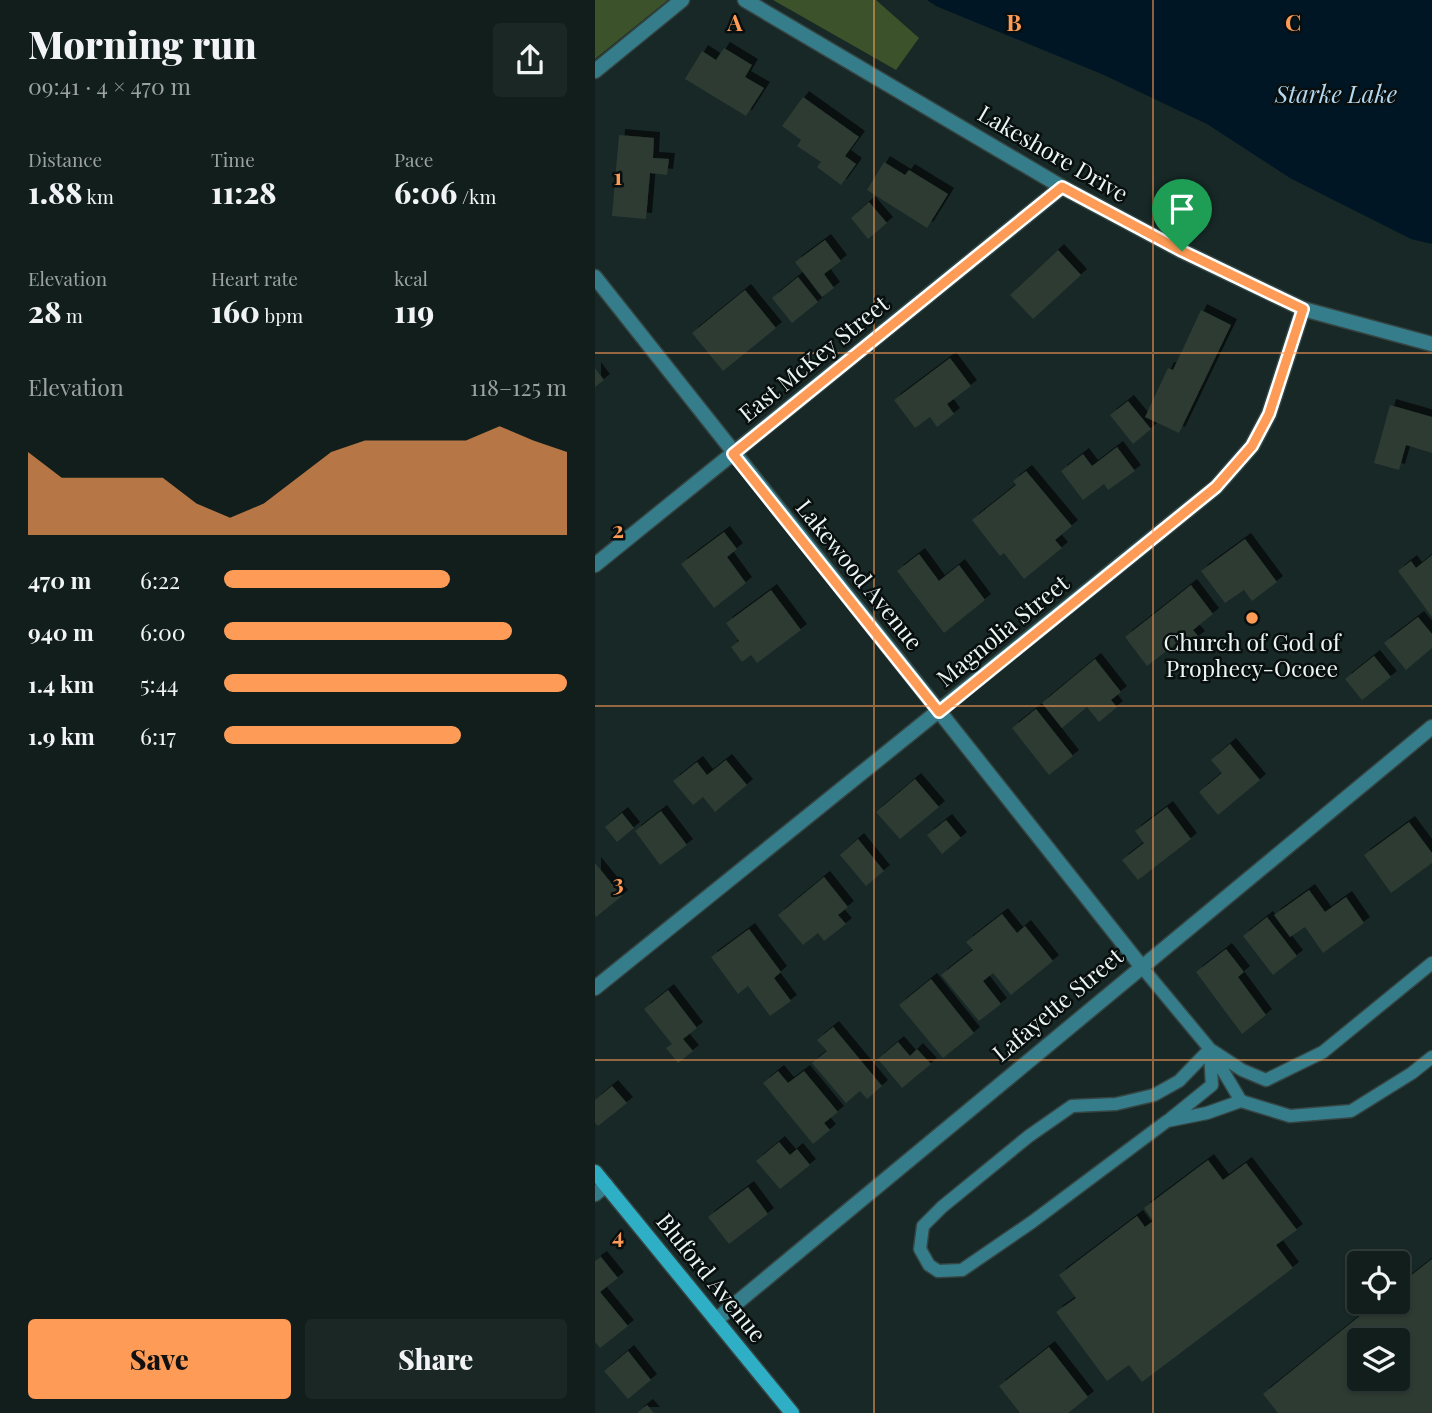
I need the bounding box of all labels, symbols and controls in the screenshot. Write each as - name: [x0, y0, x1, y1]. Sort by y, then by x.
- text: A: [726, 6, 743, 37]
- text: B: [1006, 6, 1022, 37]
- text: C: [1285, 6, 1301, 37]
- text: Morning run: [28, 18, 257, 69]
- button: share: [493, 23, 567, 97]
- text: 09:41 · 4 × 470 m: [28, 70, 191, 101]
- water label: Starke Lake: [1274, 77, 1397, 109]
- street label: Lakeshore Drive: [973, 97, 1134, 208]
- text: Distance: [28, 146, 102, 172]
- text: Time: [211, 146, 255, 172]
- text: Pace: [394, 146, 433, 172]
- text: 1: [614, 160, 623, 191]
- text: 1.88: [28, 172, 82, 212]
- text: 11:28: [211, 172, 277, 212]
- text: 6:06: [394, 172, 457, 212]
- pin: [1152, 179, 1212, 251]
- text: km: [82, 183, 114, 209]
- text: /km: [457, 183, 496, 209]
- icon: arrive: [1163, 190, 1201, 228]
- text: Elevation: [28, 265, 107, 291]
- text: Heart rate: [211, 265, 298, 291]
- text: kcal: [394, 265, 428, 291]
- street label: East McKey Street: [731, 287, 895, 428]
- text: 28: [28, 291, 61, 331]
- text: 160: [211, 291, 260, 331]
- text: 119: [394, 291, 434, 331]
- text: m: [61, 302, 83, 328]
- text: bpm: [260, 302, 303, 328]
- text: Elevation: [28, 371, 124, 402]
- text: 118–125 m: [470, 371, 567, 402]
- street label: Lakewood Avenue: [790, 492, 931, 656]
- text: 2: [612, 513, 624, 544]
- text: 470 m: [28, 564, 91, 595]
- text: 6:22: [140, 564, 180, 595]
- street label: Magnolia Street: [930, 566, 1075, 693]
- marker: Church of God of Prophecy-Ocoee: [1244, 610, 1260, 626]
- text: 940 m: [28, 616, 94, 647]
- text: 6:00: [140, 616, 186, 647]
- place label: Church of God of Prophecy-Ocoee: [1164, 626, 1343, 683]
- text: 1.4 km: [28, 668, 94, 699]
- text: 5:44: [140, 668, 178, 699]
- text: 1.9 km: [28, 720, 95, 751]
- text: 6:17: [140, 720, 176, 751]
- text: 3: [612, 866, 624, 897]
- street label: Lafayette Street: [985, 940, 1129, 1068]
- street label: Bluford Avenue: [650, 1206, 774, 1348]
- text: 4: [612, 1219, 624, 1250]
- map controls: [1347, 1251, 1410, 1391]
- button: locate: [1347, 1251, 1410, 1314]
- button: Save: [28, 1319, 291, 1399]
- button: Share: [305, 1319, 567, 1399]
- button: layers: [1347, 1328, 1410, 1391]

